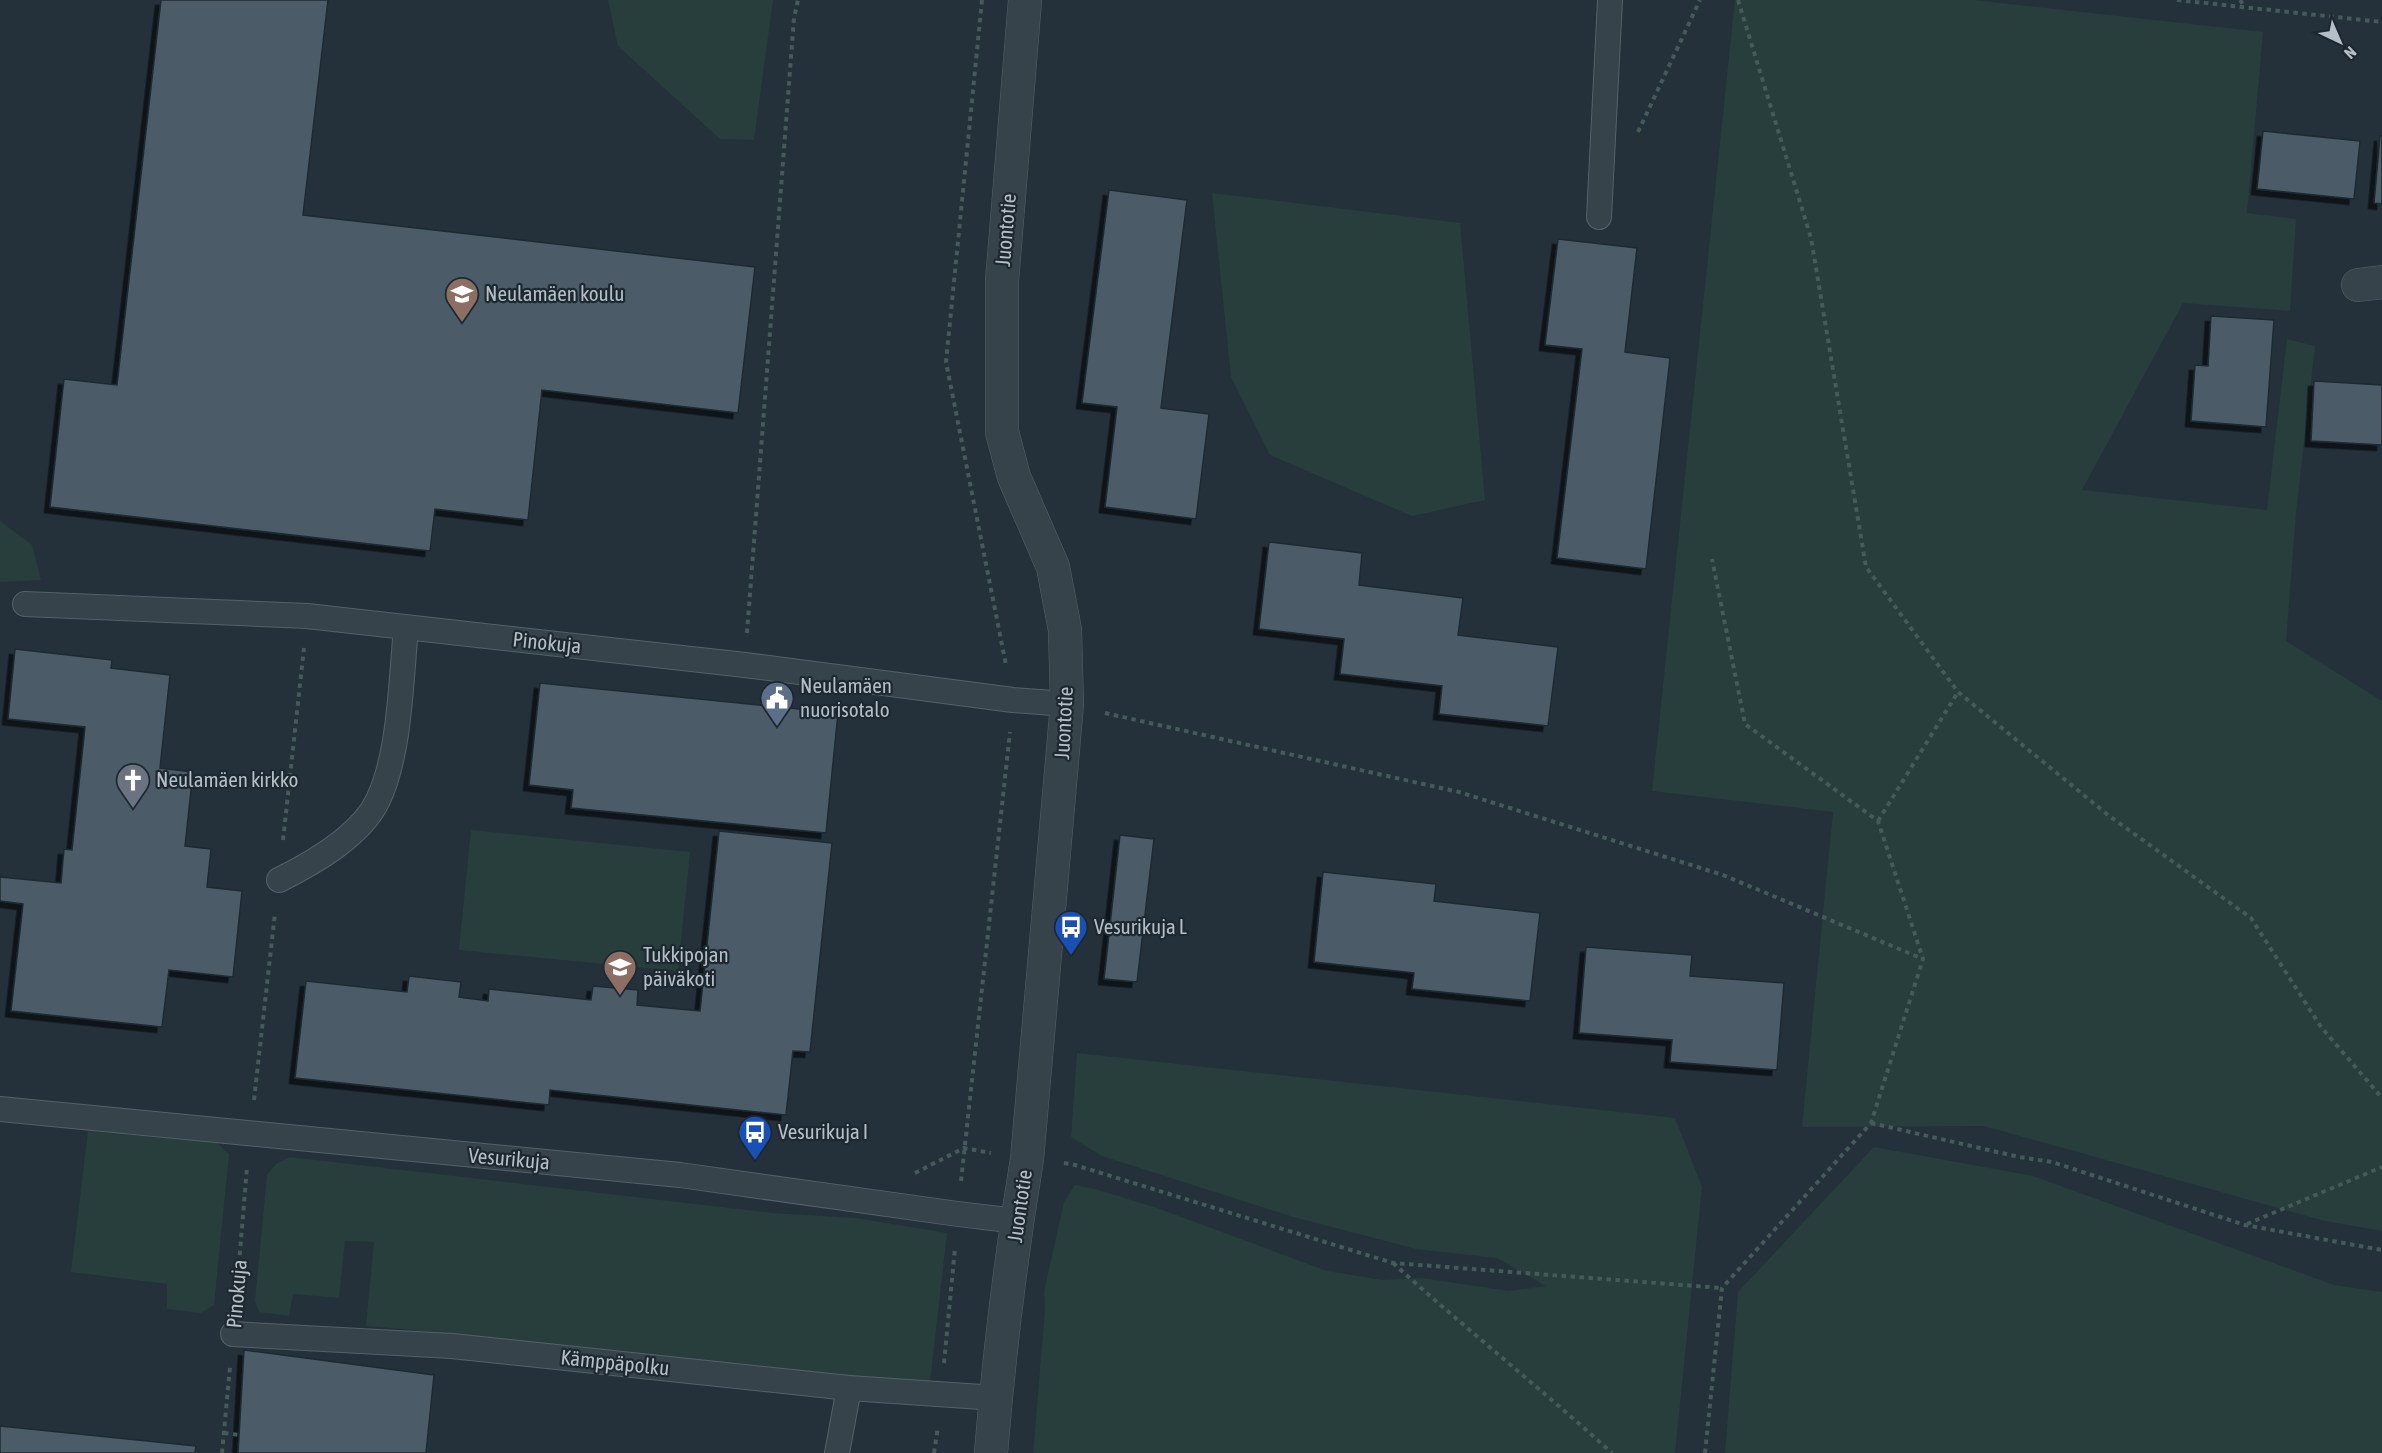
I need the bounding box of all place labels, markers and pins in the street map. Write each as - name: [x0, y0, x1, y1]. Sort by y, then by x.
- school or university icon: Neulamäen koulu: [444, 276, 480, 323]
- place label: Neulamäen koulu: [485, 281, 624, 305]
- place label: Neulamäen nuorisotalo: [800, 673, 892, 721]
- public building icon: Neulamäen nuorisotalo: [759, 680, 795, 727]
- church icon: Neulamäen kirkko: [115, 762, 151, 809]
- place label: Neulamäen kirkko: [156, 767, 298, 791]
- bus stop icon: Vesurikuja L: [1053, 909, 1089, 956]
- place label: Vesurikuja L: [1094, 914, 1187, 938]
- place label: Tukkipojan päiväkoti: [643, 942, 729, 990]
- school or university icon: Tukkipojan päiväkoti: [602, 949, 638, 996]
- bus stop icon: Vesurikuja I: [737, 1114, 773, 1161]
- place label: Vesurikuja I: [778, 1119, 868, 1143]

